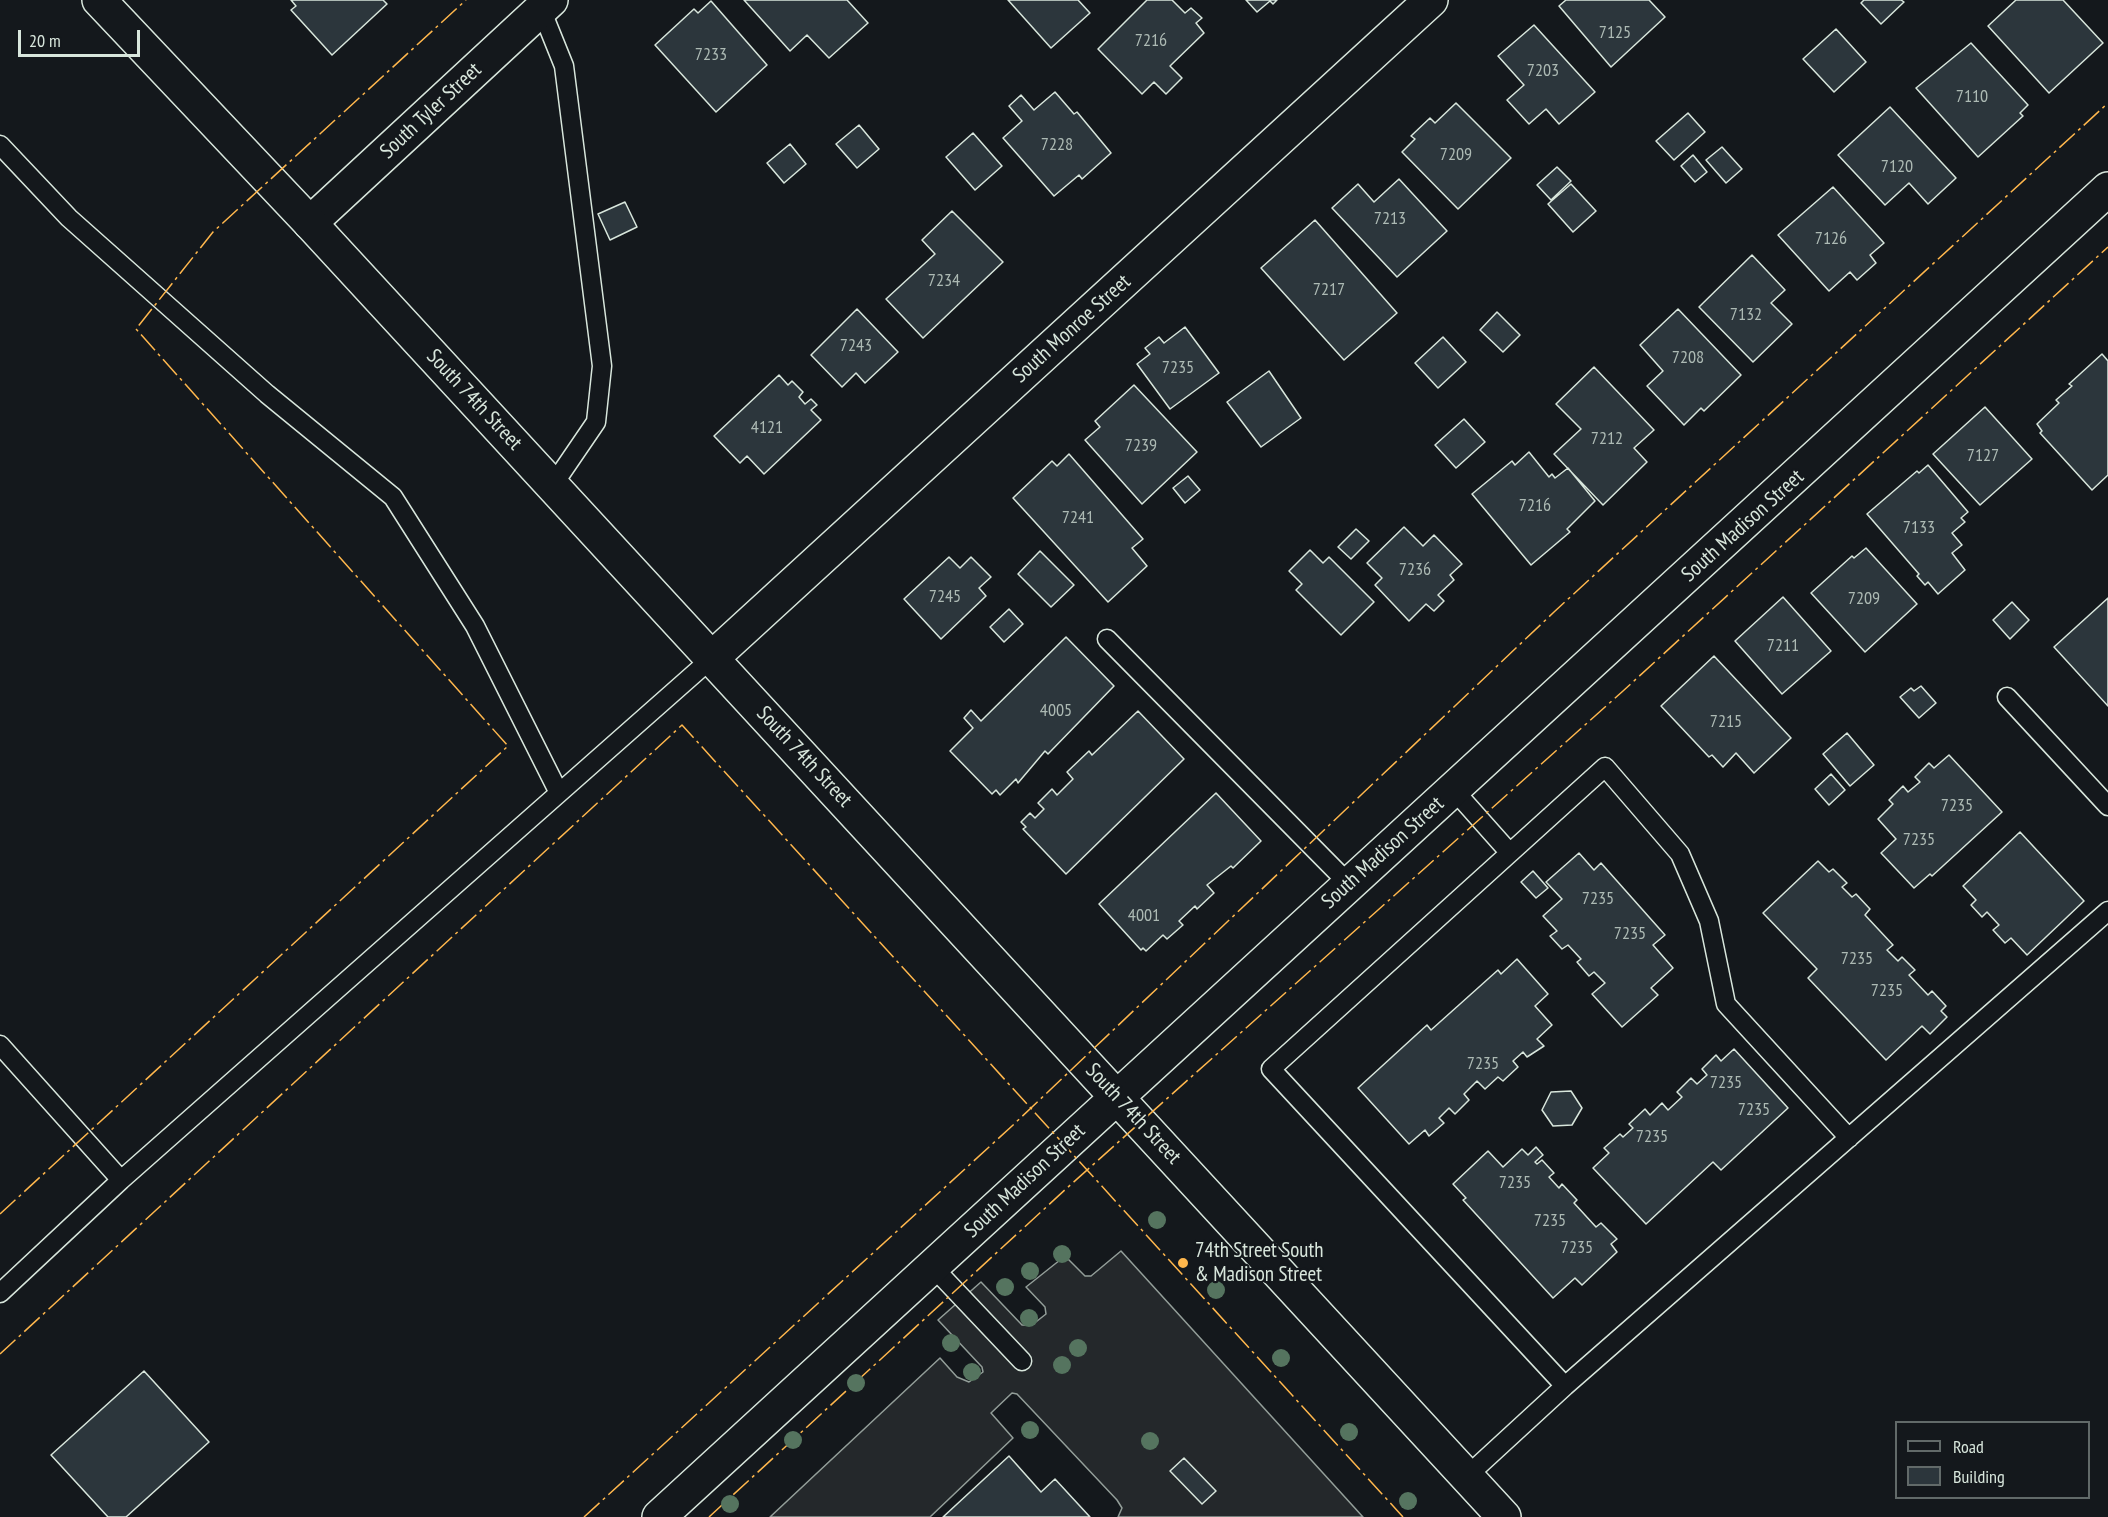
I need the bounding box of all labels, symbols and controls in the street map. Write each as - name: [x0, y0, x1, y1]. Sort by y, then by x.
- scale bar: [21, 18, 142, 56]
- house number: 7125: [1599, 22, 1631, 44]
- text: 20 m: [29, 29, 61, 52]
- house number: 7216: [1135, 30, 1167, 52]
- house number: 7233: [695, 44, 727, 66]
- street label: South Tyler Street: [375, 58, 487, 164]
- house number: 7203: [1527, 60, 1559, 82]
- house number: 7110: [1956, 86, 1988, 108]
- house number: 7228: [1041, 134, 1073, 156]
- house number: 7209: [1440, 144, 1472, 166]
- house number: 7120: [1881, 156, 1913, 178]
- house number: 7213: [1374, 208, 1406, 230]
- house number: 7126: [1815, 228, 1847, 250]
- house number: 7234: [928, 270, 960, 292]
- street label: South Monroe Street: [1008, 270, 1136, 388]
- house number: 7217: [1313, 279, 1345, 301]
- house number: 7132: [1730, 304, 1762, 326]
- house number: 7243: [840, 335, 872, 357]
- street label: South 74th Street: [421, 344, 527, 456]
- house number: 7208: [1672, 347, 1704, 369]
- house number: 7235: [1162, 357, 1194, 379]
- house number: 4121: [751, 417, 783, 439]
- house number: 7212: [1591, 428, 1623, 450]
- house number: 7239: [1125, 435, 1157, 457]
- house number: 7127: [1967, 445, 1999, 467]
- street label: South Madison Street: [1677, 465, 1809, 587]
- house number: 7216: [1519, 495, 1551, 517]
- house number: 7241: [1062, 507, 1094, 529]
- house number: 7133: [1903, 517, 1935, 539]
- house number: 7236: [1399, 559, 1431, 581]
- house number: 7245: [929, 586, 961, 608]
- house number: 7209: [1848, 588, 1880, 610]
- house number: 7211: [1767, 635, 1799, 657]
- house number: 4005: [1040, 700, 1072, 722]
- street label: South 74th Street: [751, 701, 857, 813]
- house number: 7215: [1710, 711, 1742, 733]
- street label: South Madison Street: [1317, 792, 1449, 914]
- house number: 7235: [1941, 795, 1973, 817]
- house number: 7235: [1903, 829, 1935, 851]
- house number: 7235: [1582, 888, 1614, 910]
- house number: 4001: [1128, 905, 1160, 927]
- house number: 7235: [1614, 923, 1646, 945]
- house number: 7235: [1841, 948, 1873, 970]
- house number: 7235: [1871, 980, 1903, 1002]
- house number: 7235: [1467, 1053, 1499, 1075]
- street label: South 74th Street: [1080, 1058, 1186, 1170]
- house number: 7235: [1710, 1072, 1742, 1094]
- house number: 7235: [1738, 1099, 1770, 1121]
- street label: South Madison Street: [960, 1119, 1090, 1243]
- house number: 7235: [1636, 1126, 1668, 1148]
- house number: 7235: [1499, 1172, 1531, 1194]
- house number: 7235: [1534, 1210, 1566, 1232]
- house number: 7235: [1561, 1237, 1593, 1259]
- place label: 74th Street South & Madison Street: [1195, 1238, 1323, 1288]
- marker: 74th Street South & Madison Street: [1176, 1256, 1190, 1270]
- legend: [1895, 1421, 2090, 1499]
- text: Road: [1953, 1435, 1984, 1458]
- text: Building: [1953, 1465, 2005, 1488]

